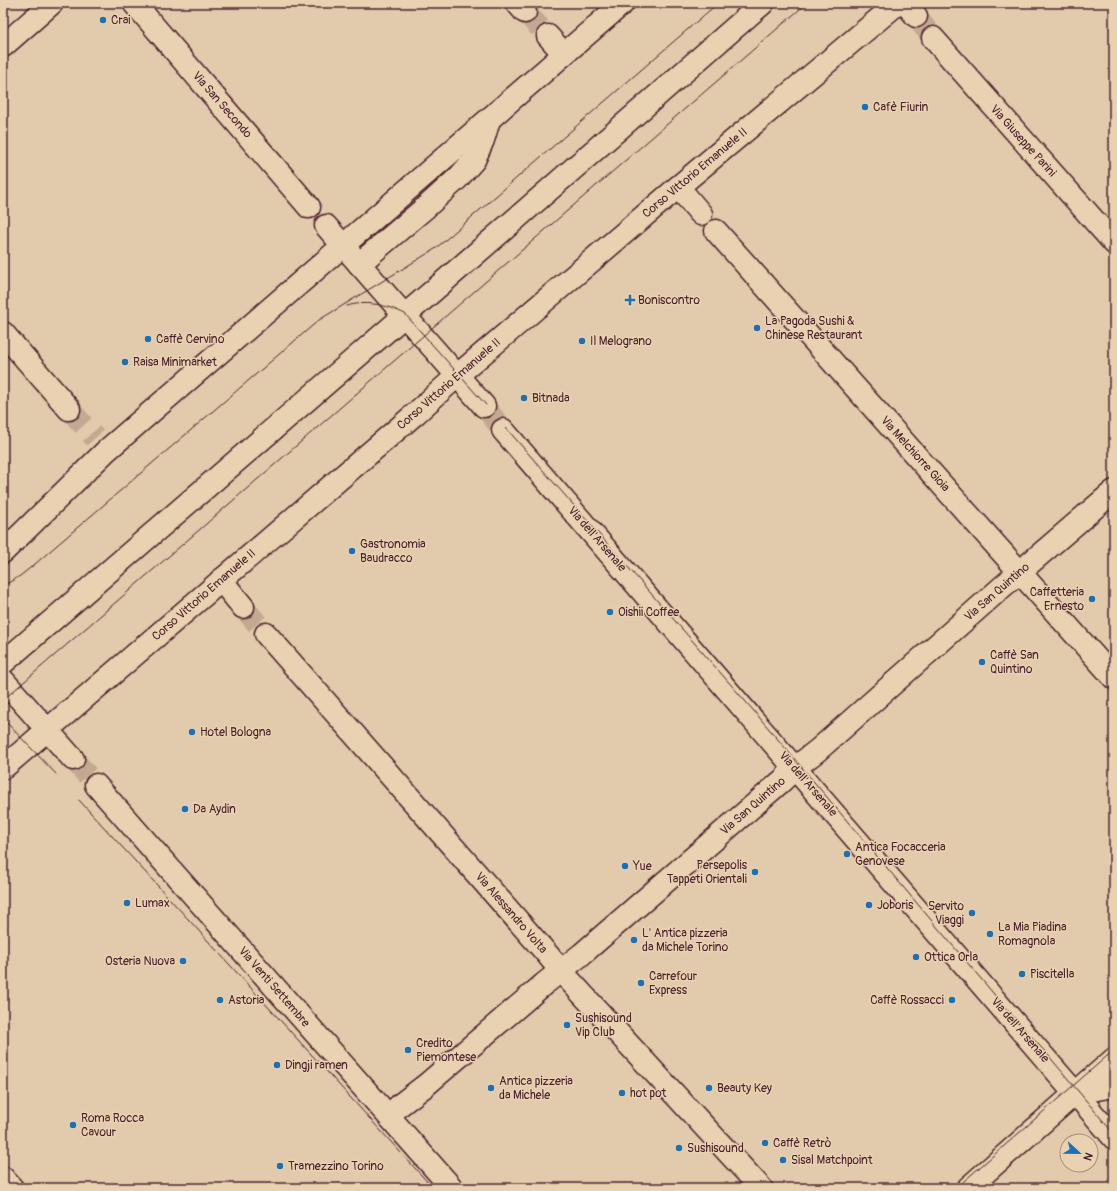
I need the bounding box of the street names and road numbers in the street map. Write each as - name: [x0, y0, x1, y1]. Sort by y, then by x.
- street label: Via San Secondo: [189, 69, 255, 142]
- street label: Via Giuseppe Parini: [987, 102, 1059, 180]
- street label: Corso Vittorio Emanuele II: [639, 125, 751, 221]
- street label: Corso Vittorio Emanuele II: [394, 335, 504, 433]
- street label: Via Melchiorre Gioia: [877, 413, 953, 495]
- street label: Via dell'Arsenale: [565, 503, 630, 575]
- street label: Corso Vittorio Emanuele II: [149, 546, 259, 644]
- street label: Via San Quintino: [961, 559, 1033, 624]
- street label: Via dell'Arsenale: [776, 748, 841, 820]
- street label: Via San Quintino: [717, 773, 789, 838]
- street label: Via Alessandro Volta: [472, 869, 551, 957]
- street label: Via Venti Settembre: [235, 944, 313, 1030]
- street label: Via dell'Arsenale: [988, 994, 1053, 1066]

